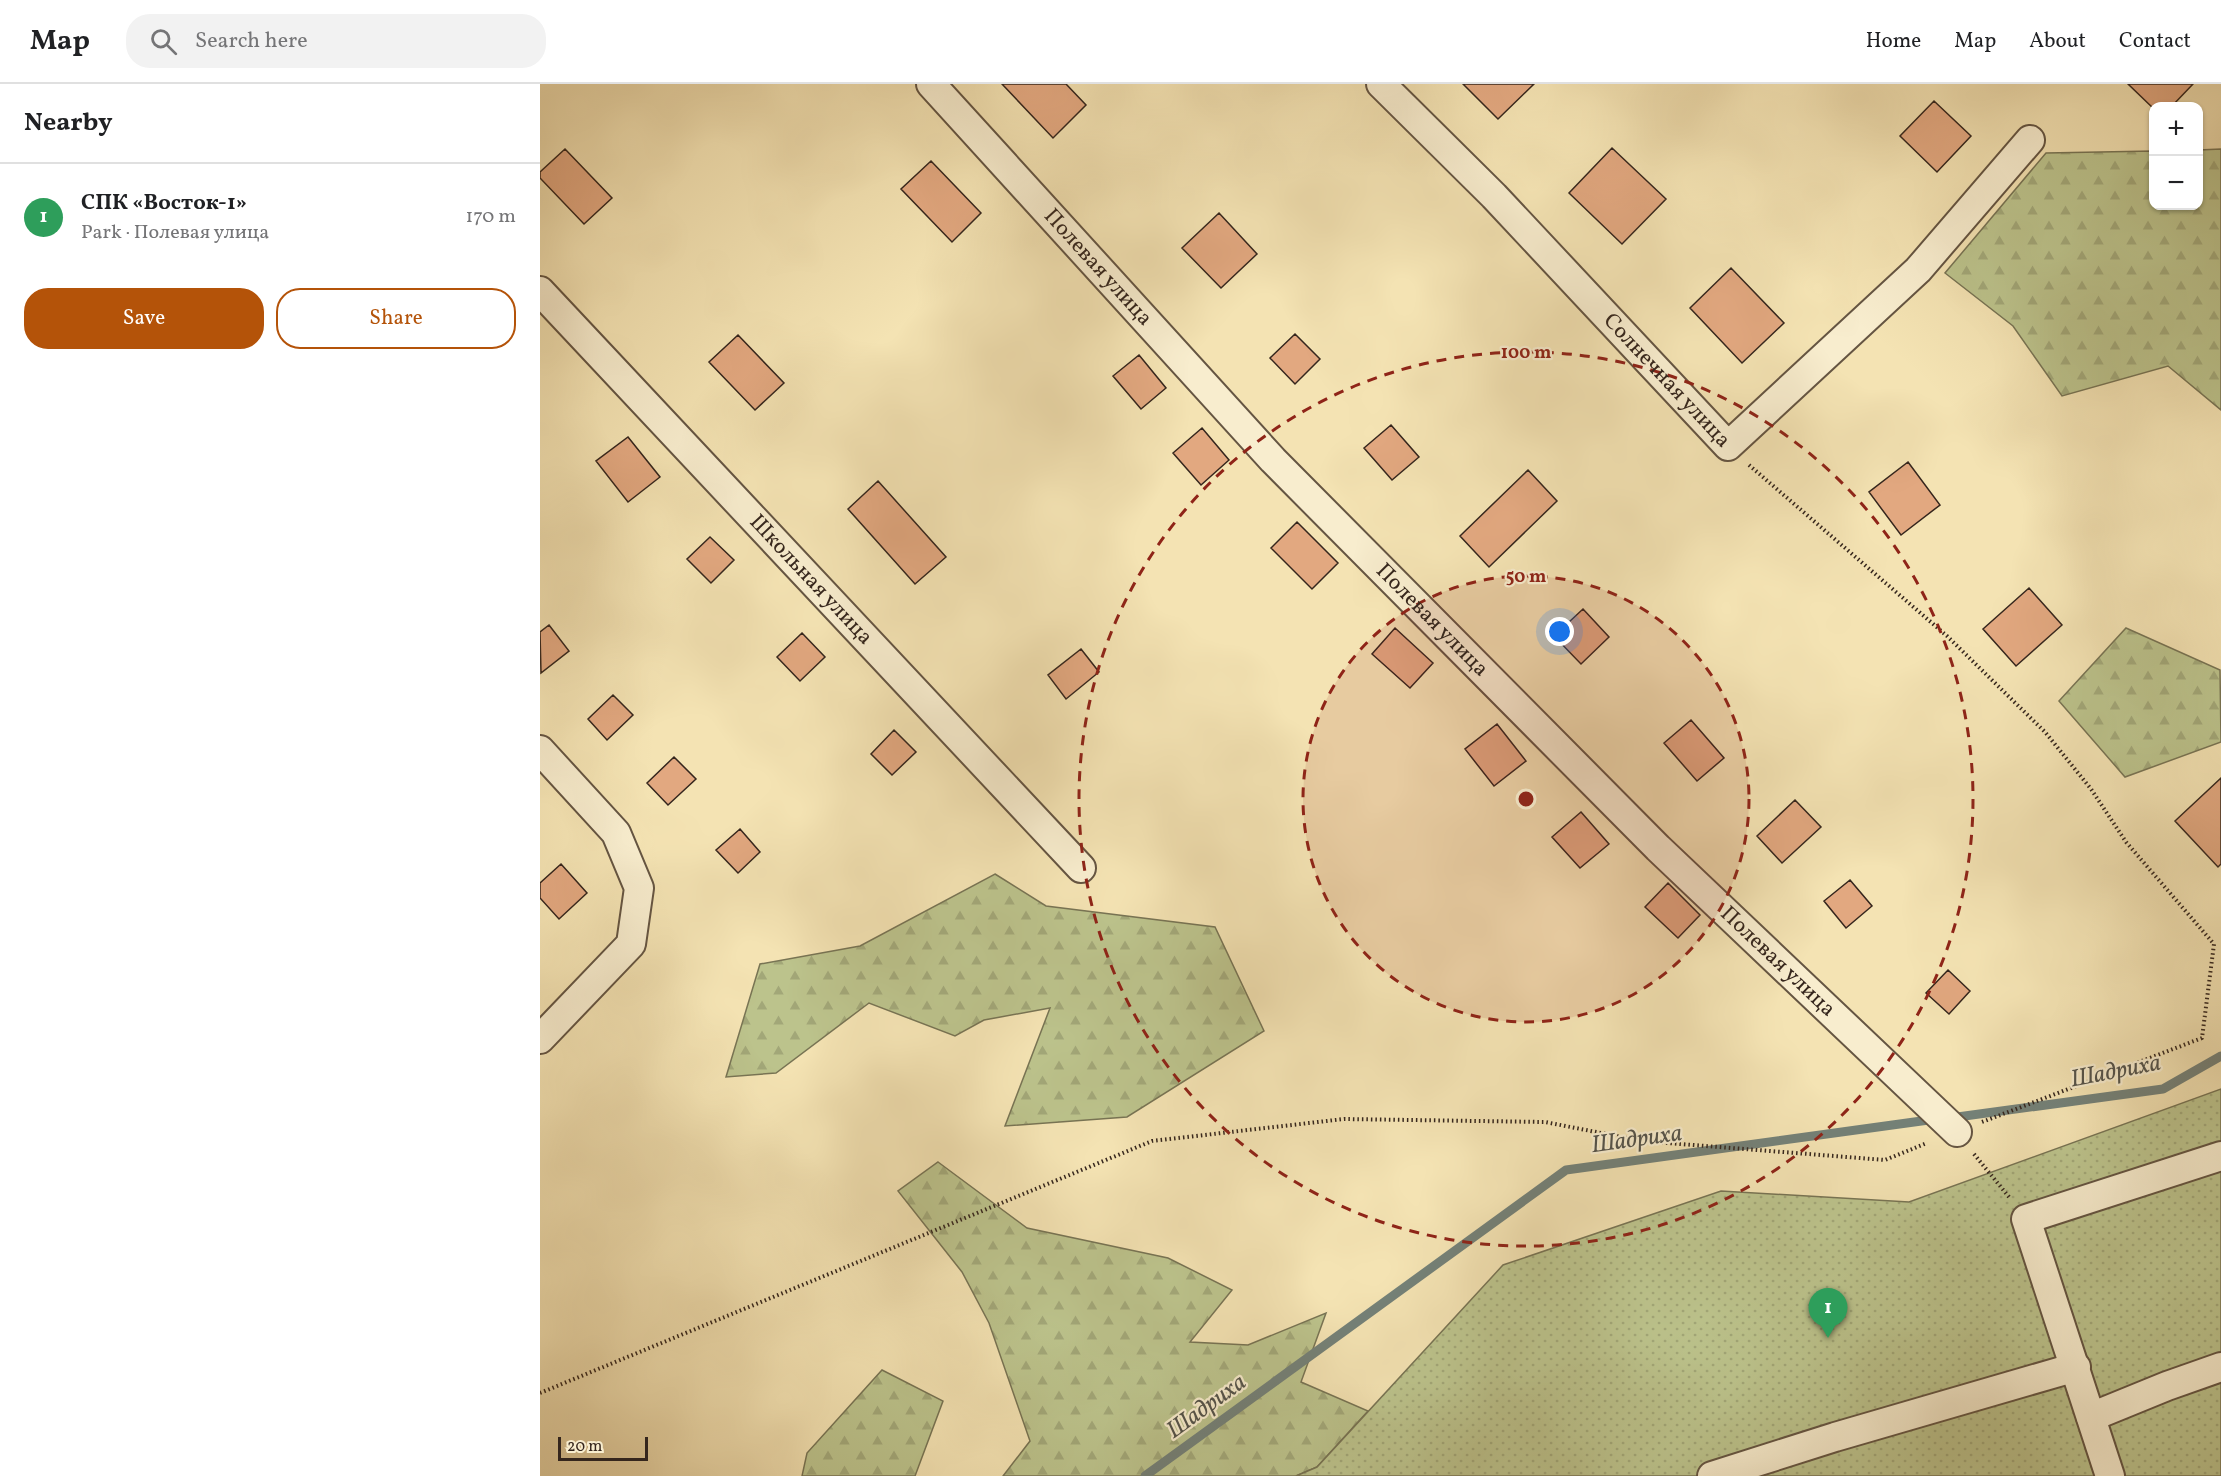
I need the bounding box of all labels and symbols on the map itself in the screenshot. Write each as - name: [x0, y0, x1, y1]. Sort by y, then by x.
- street label: Полевая улица: [1036, 202, 1160, 333]
- street label: Солнечная улица: [1596, 306, 1738, 455]
- text: 100 m: [1501, 341, 1551, 366]
- street label: Школьная улица: [742, 508, 880, 652]
- street label: Полевая улица: [1368, 556, 1496, 684]
- text: 50 m: [1506, 565, 1546, 590]
- your location: [1545, 617, 1574, 646]
- centre of rings: [1516, 789, 1536, 809]
- street label: Полевая улица: [1713, 899, 1842, 1024]
- water label: Шадриха: [2068, 1047, 2164, 1097]
- water label: Шадриха: [1589, 1117, 1685, 1163]
- pin: 1: [1808, 1288, 1848, 1338]
- water label: Шадриха: [1160, 1366, 1254, 1448]
- scale bar: [558, 1434, 648, 1462]

